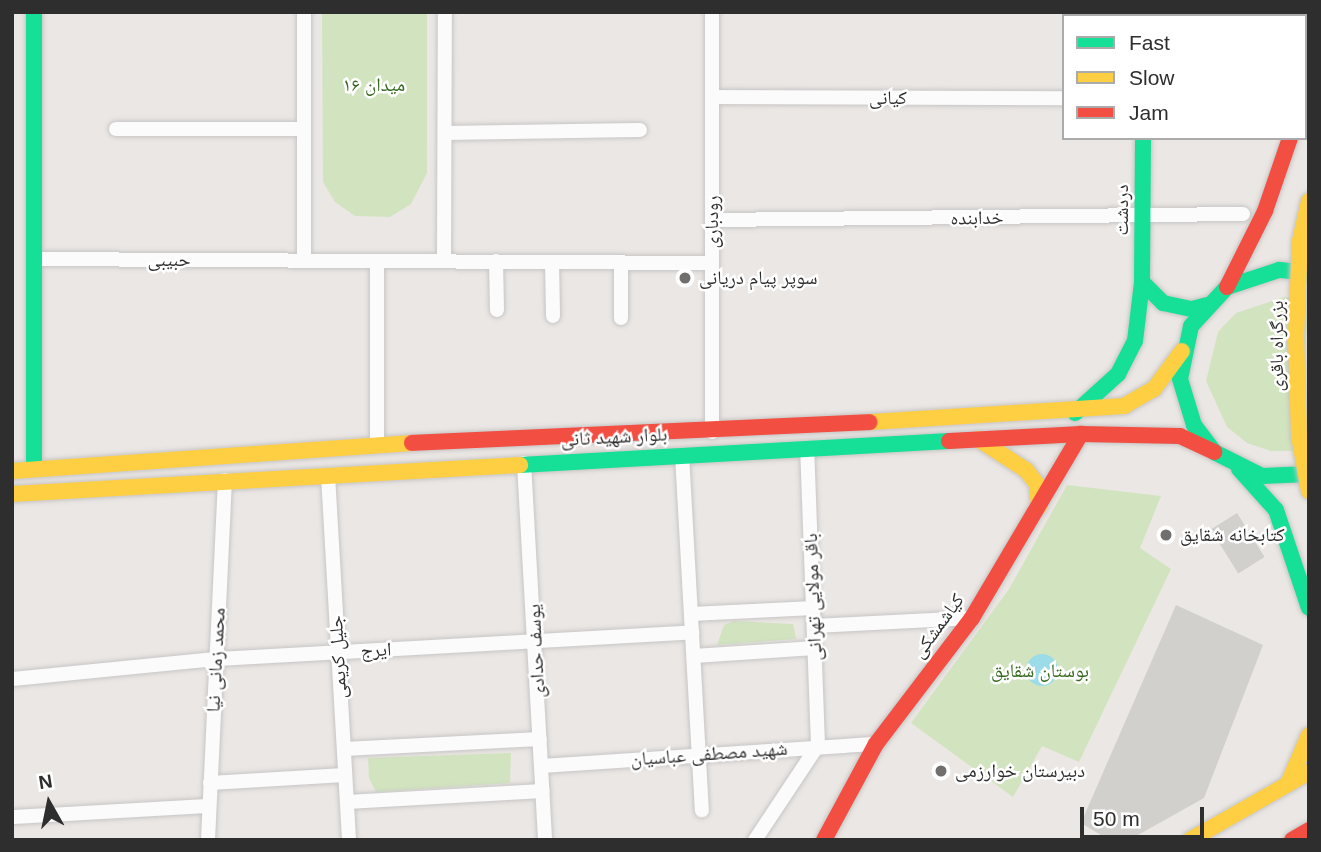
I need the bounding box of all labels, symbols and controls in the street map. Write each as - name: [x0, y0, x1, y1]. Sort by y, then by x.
- legend: [1062, 14, 1307, 140]
- text: Fast: [1129, 31, 1170, 54]
- text: Slow: [1129, 66, 1175, 89]
- park label: میدان ۱۶: [343, 74, 405, 96]
- street label: کیانی: [869, 87, 907, 109]
- text: Jam: [1129, 101, 1169, 124]
- street label: دردشت: [1111, 184, 1133, 236]
- street label: رودباری: [701, 195, 723, 249]
- street label: خدابنده: [950, 206, 1004, 230]
- street label: حبیبی: [147, 249, 191, 271]
- place label: سوپر پیام دریانی: [699, 267, 817, 289]
- marker: سوپر پیام دریانی: [677, 270, 693, 286]
- street label: بزرگراه باقری: [1266, 301, 1288, 391]
- street label: بلوار شهید ثانی: [560, 423, 668, 451]
- place label: کتابخانه شقایق: [1180, 524, 1285, 546]
- marker: کتابخانه شقایق: [1158, 527, 1174, 543]
- street label: باقر مولایی تهرانی: [799, 533, 827, 661]
- street label: کیاشمشکی: [907, 589, 969, 663]
- street label: یوسف حدادی: [522, 604, 550, 698]
- street label: محمد زمانی نیا: [202, 607, 230, 713]
- street label: جلیل کریمی: [324, 615, 352, 699]
- street label: ایرج: [360, 638, 392, 662]
- park label: بوستان شقایق: [991, 660, 1089, 682]
- street label: شهید مصطفی عباسیان: [630, 737, 788, 771]
- place label: دبیرستان خوارزمی: [955, 760, 1085, 782]
- marker: دبیرستان خوارزمی: [933, 763, 949, 779]
- north arrow: [14, 768, 84, 838]
- text: N: [37, 770, 54, 793]
- scale bar: [1083, 792, 1207, 836]
- text: 50 m: [1093, 807, 1140, 830]

